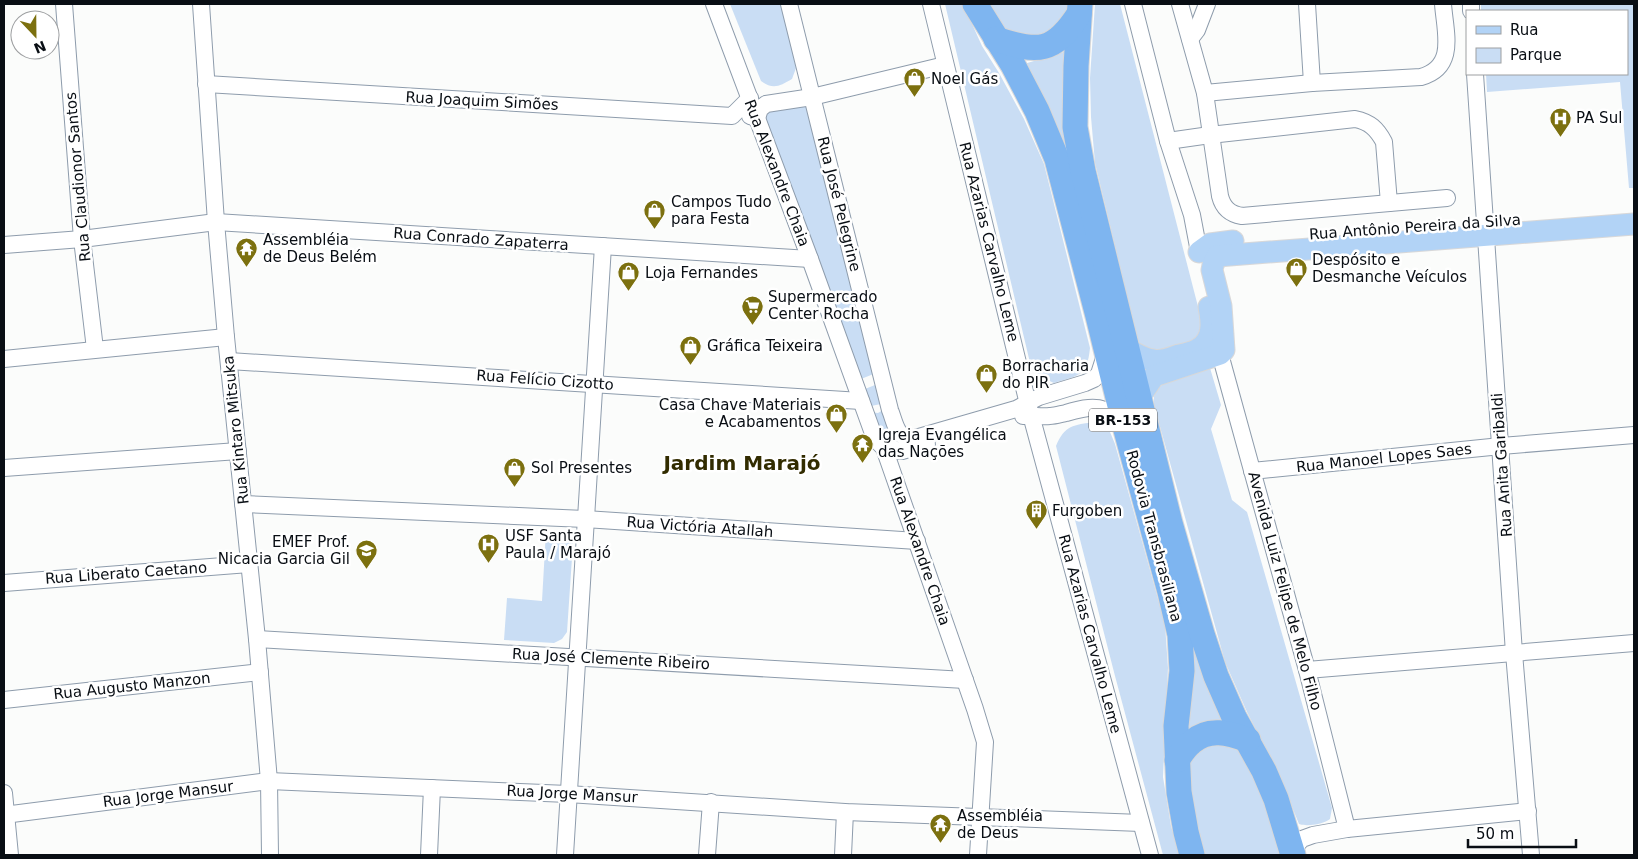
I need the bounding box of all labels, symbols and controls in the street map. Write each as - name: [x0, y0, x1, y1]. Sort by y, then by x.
- north arrow: [10, 10, 60, 60]
- legend: [1466, 10, 1628, 75]
- text: Rua: [1510, 21, 1538, 39]
- text: N: [31, 37, 48, 57]
- text: Parque: [1510, 46, 1562, 64]
- shop icon: Noel Gás: [903, 67, 927, 98]
- place label: Noel Gás: [931, 70, 998, 88]
- street label: Rua Joaquim Simões: [405, 88, 559, 114]
- street label: Rua Claudionor Santos: [62, 91, 94, 263]
- street label: Rua Alexandre Chaia: [741, 97, 813, 249]
- hospital icon: PA Sul: [1548, 106, 1572, 137]
- place label: PA Sul: [1576, 109, 1622, 127]
- street label: Rua José Pelegrine: [814, 135, 864, 273]
- street label: Rua Azarias Carvalho Leme: [955, 140, 1023, 344]
- place label: Campos Tudo para Festa: [671, 193, 772, 228]
- shop icon: Campos Tudo para Festa: [643, 199, 667, 230]
- street label: Rua Antônio Pereira da Silva: [1309, 211, 1521, 243]
- street label: Rua Conrado Zapaterra: [393, 224, 569, 254]
- place label: Assembléia de Deus Belém: [263, 231, 377, 266]
- temple icon: Assembléia de Deus Belém: [235, 237, 259, 268]
- place label: Despósito e Desmanche Veículos: [1312, 251, 1467, 286]
- shop icon: Despósito e Desmanche Veículos: [1284, 257, 1308, 288]
- shop icon: Loja Fernandes: [617, 261, 641, 292]
- place label: Loja Fernandes: [645, 264, 758, 282]
- place label: Supermercado Center Rocha: [768, 288, 878, 323]
- supermarket icon: Supermercado Center Rocha: [740, 294, 764, 325]
- shop icon: Gráfica Teixeira: [679, 334, 703, 365]
- place label: Gráfica Teixeira: [707, 337, 823, 355]
- street label: Rua Kintaro Mitsuka: [219, 355, 253, 505]
- place label: Borracharia do PIR: [1002, 357, 1089, 392]
- shop icon: Borracharia do PIR: [974, 363, 998, 394]
- street label: Rua Felício Cizotto: [476, 366, 614, 394]
- street label: Rua Anita Garibaldi: [1488, 392, 1516, 538]
- place label: Casa Chave Materiais e Acabamentos: [659, 396, 821, 431]
- shop icon: Casa Chave Materiais e Acabamentos: [825, 402, 849, 433]
- road number: BR-153: [1089, 408, 1157, 432]
- place label: Igreja Evangélica das Nações: [878, 426, 1007, 461]
- temple icon: Igreja Evangélica das Nações: [850, 432, 874, 463]
- street label: Rua Manoel Lopes Saes: [1295, 440, 1473, 476]
- street label: Rodovia Transbrasiliana: [1122, 448, 1186, 624]
- district label: Jardim Marajó: [661, 451, 821, 475]
- shop icon: Sol Presentes: [503, 456, 527, 487]
- place label: Sol Presentes: [531, 459, 632, 477]
- street label: Avenida Luiz Felipe de Melo Filho: [1244, 470, 1326, 712]
- street label: Rua Alexandre Chaia: [886, 474, 954, 628]
- building icon: Furgoben: [1024, 499, 1048, 530]
- place label: Furgoben: [1052, 502, 1122, 520]
- street label: Rua Victória Atallah: [626, 513, 774, 541]
- place label: USF Santa Paula / Marajó: [505, 527, 611, 562]
- street label: Rua Azarias Carvalho Leme: [1055, 532, 1125, 736]
- place label: EMEF Prof. Nicacia Garcia Gil: [218, 533, 350, 568]
- hospital icon: USF Santa Paula / Marajó: [477, 533, 501, 564]
- school or university icon: EMEF Prof. Nicacia Garcia Gil: [354, 539, 378, 570]
- street label: Rua Liberato Caetano: [44, 558, 208, 588]
- street label: Rua José Clemente Ribeiro: [512, 645, 710, 673]
- street label: Rua Augusto Manzon: [53, 669, 211, 703]
- street label: Rua Jorge Mansur: [102, 777, 235, 811]
- street label: Rua Jorge Mansur: [506, 782, 639, 806]
- place label: Assembléia de Deus: [957, 807, 1043, 842]
- temple icon: Assembléia de Deus: [929, 813, 953, 844]
- scale bar: [1468, 816, 1576, 848]
- text: 50 m: [1476, 825, 1514, 843]

